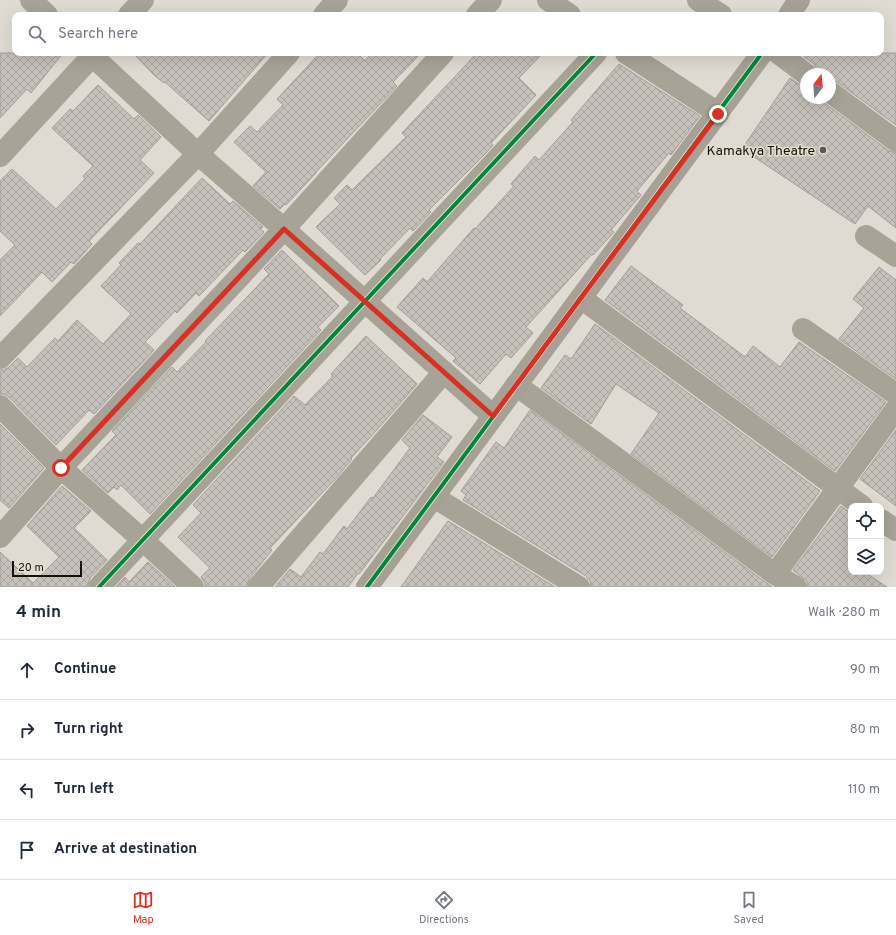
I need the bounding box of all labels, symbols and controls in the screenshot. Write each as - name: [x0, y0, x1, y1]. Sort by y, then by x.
- search box: [12, 12, 884, 56]
- icon: search: [26, 23, 48, 45]
- text: Search here: [58, 25, 138, 44]
- north arrow: [800, 68, 836, 104]
- route end: [709, 105, 727, 123]
- place label: Kamakya Theatre: [706, 143, 815, 160]
- marker: Kamakya Theatre: [818, 145, 828, 155]
- route start: [52, 459, 70, 477]
- map controls: [848, 503, 884, 575]
- button: locate: [848, 503, 884, 539]
- button: layers: [848, 539, 884, 575]
- scale bar: [12, 559, 82, 578]
- text: 20 m: [18, 561, 44, 575]
- text: 4 min: [16, 602, 61, 624]
- text: Walk · 280 m: [808, 605, 880, 621]
- icon: ahead: [16, 659, 38, 681]
- text: Continue: [54, 660, 116, 679]
- text: 90 m: [850, 662, 880, 678]
- icon: right: [16, 719, 38, 741]
- text: Turn right: [54, 720, 123, 739]
- text: 80 m: [850, 722, 880, 738]
- icon: left: [16, 779, 38, 801]
- text: Turn left: [54, 780, 114, 799]
- text: 110 m: [848, 782, 880, 798]
- icon: arrive: [16, 839, 38, 861]
- text: Arrive at destination: [54, 840, 197, 859]
- tab: Map: [132, 889, 154, 927]
- tab: Directions: [419, 889, 469, 927]
- tab: Saved: [733, 889, 764, 927]

